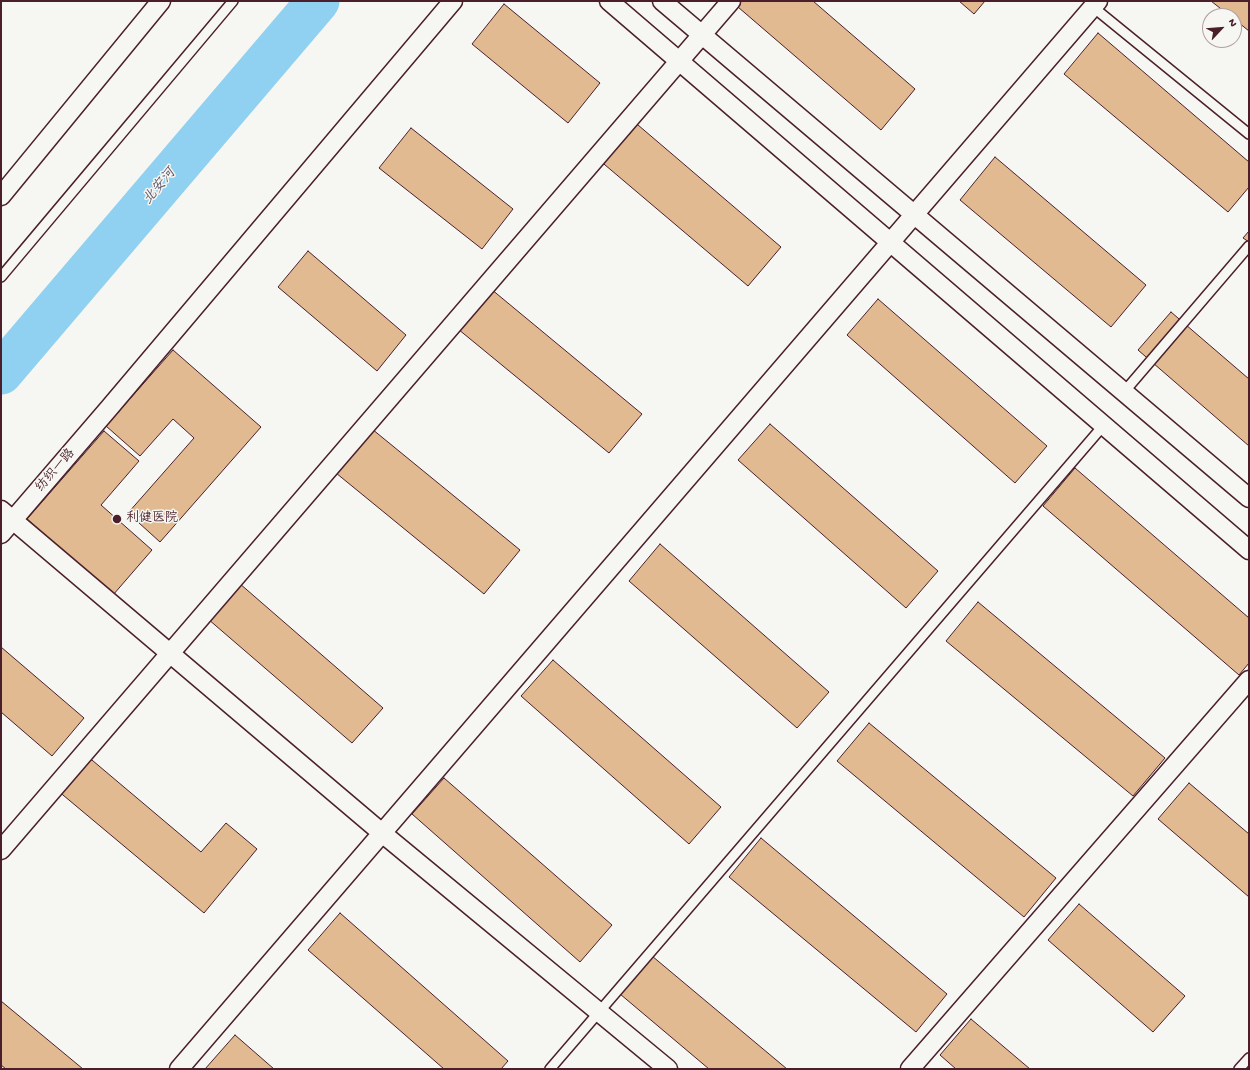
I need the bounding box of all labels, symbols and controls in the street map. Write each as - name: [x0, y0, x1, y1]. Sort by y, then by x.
- north arrow: [1202, 8, 1242, 48]
- text: N: [1225, 17, 1239, 29]
- water label: 北安河: [140, 166, 180, 208]
- street label: 纺织一路: [33, 446, 79, 496]
- place label: 利健医院: [126, 511, 178, 527]
- marker: 利健医院: [111, 513, 123, 525]

